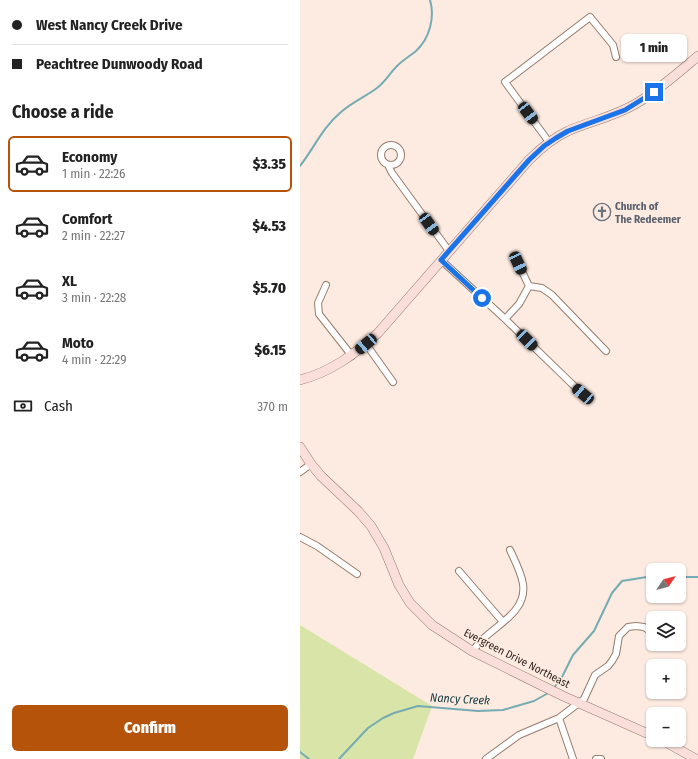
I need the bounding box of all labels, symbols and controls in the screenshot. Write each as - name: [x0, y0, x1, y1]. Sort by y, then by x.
- text: West Nancy Creek Drive: [36, 16, 183, 34]
- callout: 1 min: [621, 34, 687, 62]
- text: 1 min: [640, 40, 668, 55]
- text: Peachtree Dunwoody Road: [36, 55, 203, 73]
- route end: [645, 83, 663, 101]
- car: [516, 100, 540, 126]
- text: Choose a ride: [12, 101, 114, 123]
- icon: car: [14, 146, 50, 182]
- text: Economy: [62, 148, 117, 166]
- text: $3.35: [253, 155, 286, 173]
- text: 1 min · 22:26: [62, 166, 126, 181]
- place label: Church of The Redeemer: [615, 200, 682, 226]
- church icon: Church of The Redeemer: [592, 202, 612, 222]
- icon: car: [14, 208, 50, 244]
- text: Comfort: [62, 210, 113, 228]
- car: [417, 211, 441, 237]
- text: $4.53: [252, 217, 286, 235]
- text: 2 min · 22:27: [62, 228, 125, 243]
- car: [507, 250, 529, 276]
- icon: car: [14, 270, 50, 306]
- text: XL: [62, 272, 77, 290]
- text: $5.70: [253, 279, 286, 297]
- route start: [473, 289, 491, 307]
- text: 3 min · 22:28: [62, 290, 126, 305]
- car: [514, 327, 540, 353]
- icon: car: [14, 332, 50, 368]
- car: [353, 332, 379, 356]
- text: Moto: [62, 334, 94, 352]
- text: $6.15: [254, 341, 286, 359]
- text: 4 min · 22:29: [62, 352, 127, 367]
- car: [570, 382, 596, 406]
- icon: cash: [12, 395, 34, 417]
- text: Cash: [44, 397, 73, 415]
- text: 370 m: [257, 399, 288, 414]
- north arrow: [646, 563, 686, 603]
- map controls: [646, 563, 686, 747]
- button: layers: [646, 611, 686, 651]
- street label: Evergreen Drive Northeast: [462, 626, 572, 691]
- button: +: [646, 659, 686, 699]
- water label: Nancy Creek: [430, 690, 490, 708]
- button: Confirm: [12, 705, 288, 751]
- button: −: [646, 707, 686, 747]

